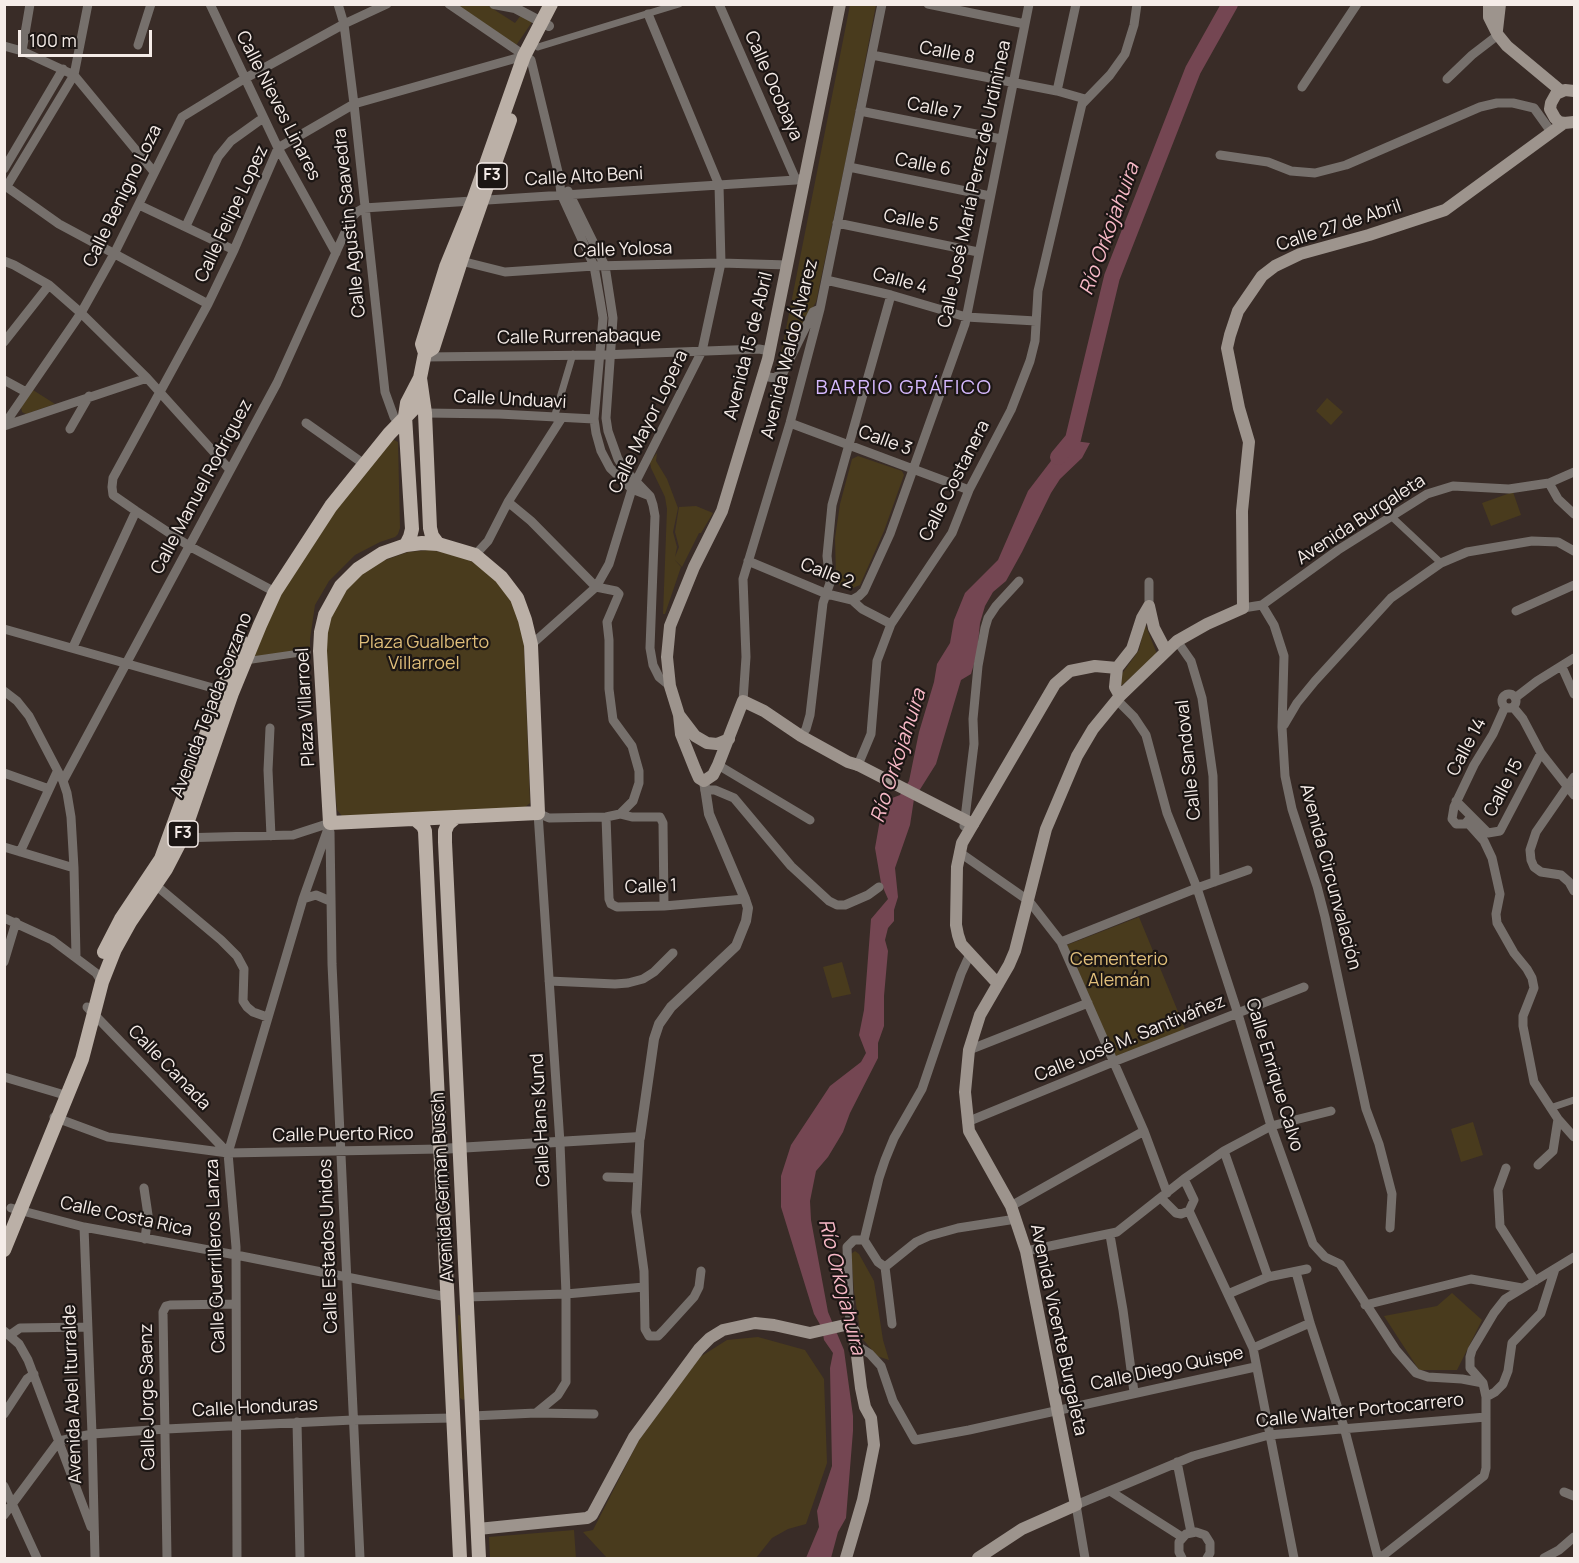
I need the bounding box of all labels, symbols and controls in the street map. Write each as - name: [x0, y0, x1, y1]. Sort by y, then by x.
- scale bar: [21, 18, 154, 56]
- text: 100 m: [29, 28, 77, 52]
- street label: Calle Nieves Linares: [231, 28, 325, 184]
- street label: Calle Ocobaya: [739, 28, 807, 144]
- street label: Calle 8: [918, 37, 976, 69]
- street label: Calle José María Perez de Urdininea: [934, 38, 1016, 330]
- street label: Calle 7: [905, 93, 963, 125]
- street label: Calle Benigno Loza: [79, 121, 167, 271]
- street label: Calle Agustin Saavedra: [329, 127, 371, 319]
- street label: Calle Felipe Lopez: [191, 142, 273, 286]
- street label: Calle 6: [893, 149, 953, 181]
- water label: Río Orkojahuira: [1075, 160, 1145, 298]
- road number: F3: [477, 163, 507, 189]
- street label: Calle Alto Beni: [524, 163, 644, 191]
- street label: Calle 27 de Abril: [1274, 196, 1404, 256]
- street label: Calle 5: [882, 205, 940, 237]
- street label: Calle Yolosa: [573, 237, 673, 263]
- street label: Avenida Waldo Álvarez: [757, 257, 823, 441]
- street label: Calle 4: [870, 263, 930, 299]
- street label: Avenida 15 de Abril: [720, 270, 778, 422]
- street label: Calle Rurrenabaque: [497, 325, 661, 349]
- street label: Calle Mayor Lopera: [605, 347, 693, 497]
- district label: BARRIO GRÁFICO: [815, 376, 993, 400]
- street label: Calle Unduavi: [453, 386, 567, 414]
- street label: Calle Manuel Rodriguez: [147, 396, 257, 578]
- street label: Calle Costanera: [915, 417, 995, 545]
- street label: Calle 3: [855, 421, 915, 461]
- street label: Avenida Burgaleta: [1293, 470, 1429, 570]
- street label: Calle 2: [797, 554, 857, 594]
- street label: Avenida Tejada Sorzano: [167, 610, 257, 800]
- park label: Plaza Gualberto Villarroel: [359, 632, 489, 674]
- street label: Plaza Villarroel: [292, 647, 320, 767]
- water label: Río Orkojahuira: [866, 686, 932, 826]
- street label: Calle Sandoval: [1172, 699, 1206, 821]
- street label: Calle 14: [1443, 714, 1491, 780]
- street label: Calle 15: [1480, 755, 1528, 821]
- street label: Avenida Circunvalación: [1295, 782, 1365, 972]
- road number: F3: [168, 821, 198, 847]
- street label: Calle 1: [624, 875, 678, 899]
- park label: Cementerio Alemán: [1070, 949, 1168, 992]
- street label: Calle José M. Santiváñez: [1032, 991, 1228, 1087]
- street label: Calle Enrique Calvo: [1240, 996, 1308, 1154]
- street label: Calle Canada: [123, 1021, 215, 1115]
- street label: Calle Hans Kund: [527, 1053, 555, 1187]
- street label: Avenida German Busch: [427, 1092, 459, 1282]
- street label: Calle Puerto Rico: [272, 1123, 414, 1147]
- street label: Calle Estados Unidos: [315, 1158, 343, 1334]
- street label: Calle Guerrilleros Lanza: [202, 1159, 230, 1353]
- street label: Calle Costa Rica: [58, 1192, 194, 1242]
- water label: Río Orkojahuira: [813, 1217, 869, 1357]
- street label: Avenida Vicente Burgaleta: [1025, 1222, 1091, 1438]
- street label: Avenida Abel Iturralde: [59, 1304, 87, 1484]
- street label: Calle Jorge Saenz: [136, 1323, 160, 1471]
- street label: Calle Diego Quispe: [1089, 1342, 1245, 1396]
- street label: Calle Walter Portocarrero: [1255, 1389, 1465, 1433]
- street label: Calle Honduras: [192, 1394, 318, 1422]

